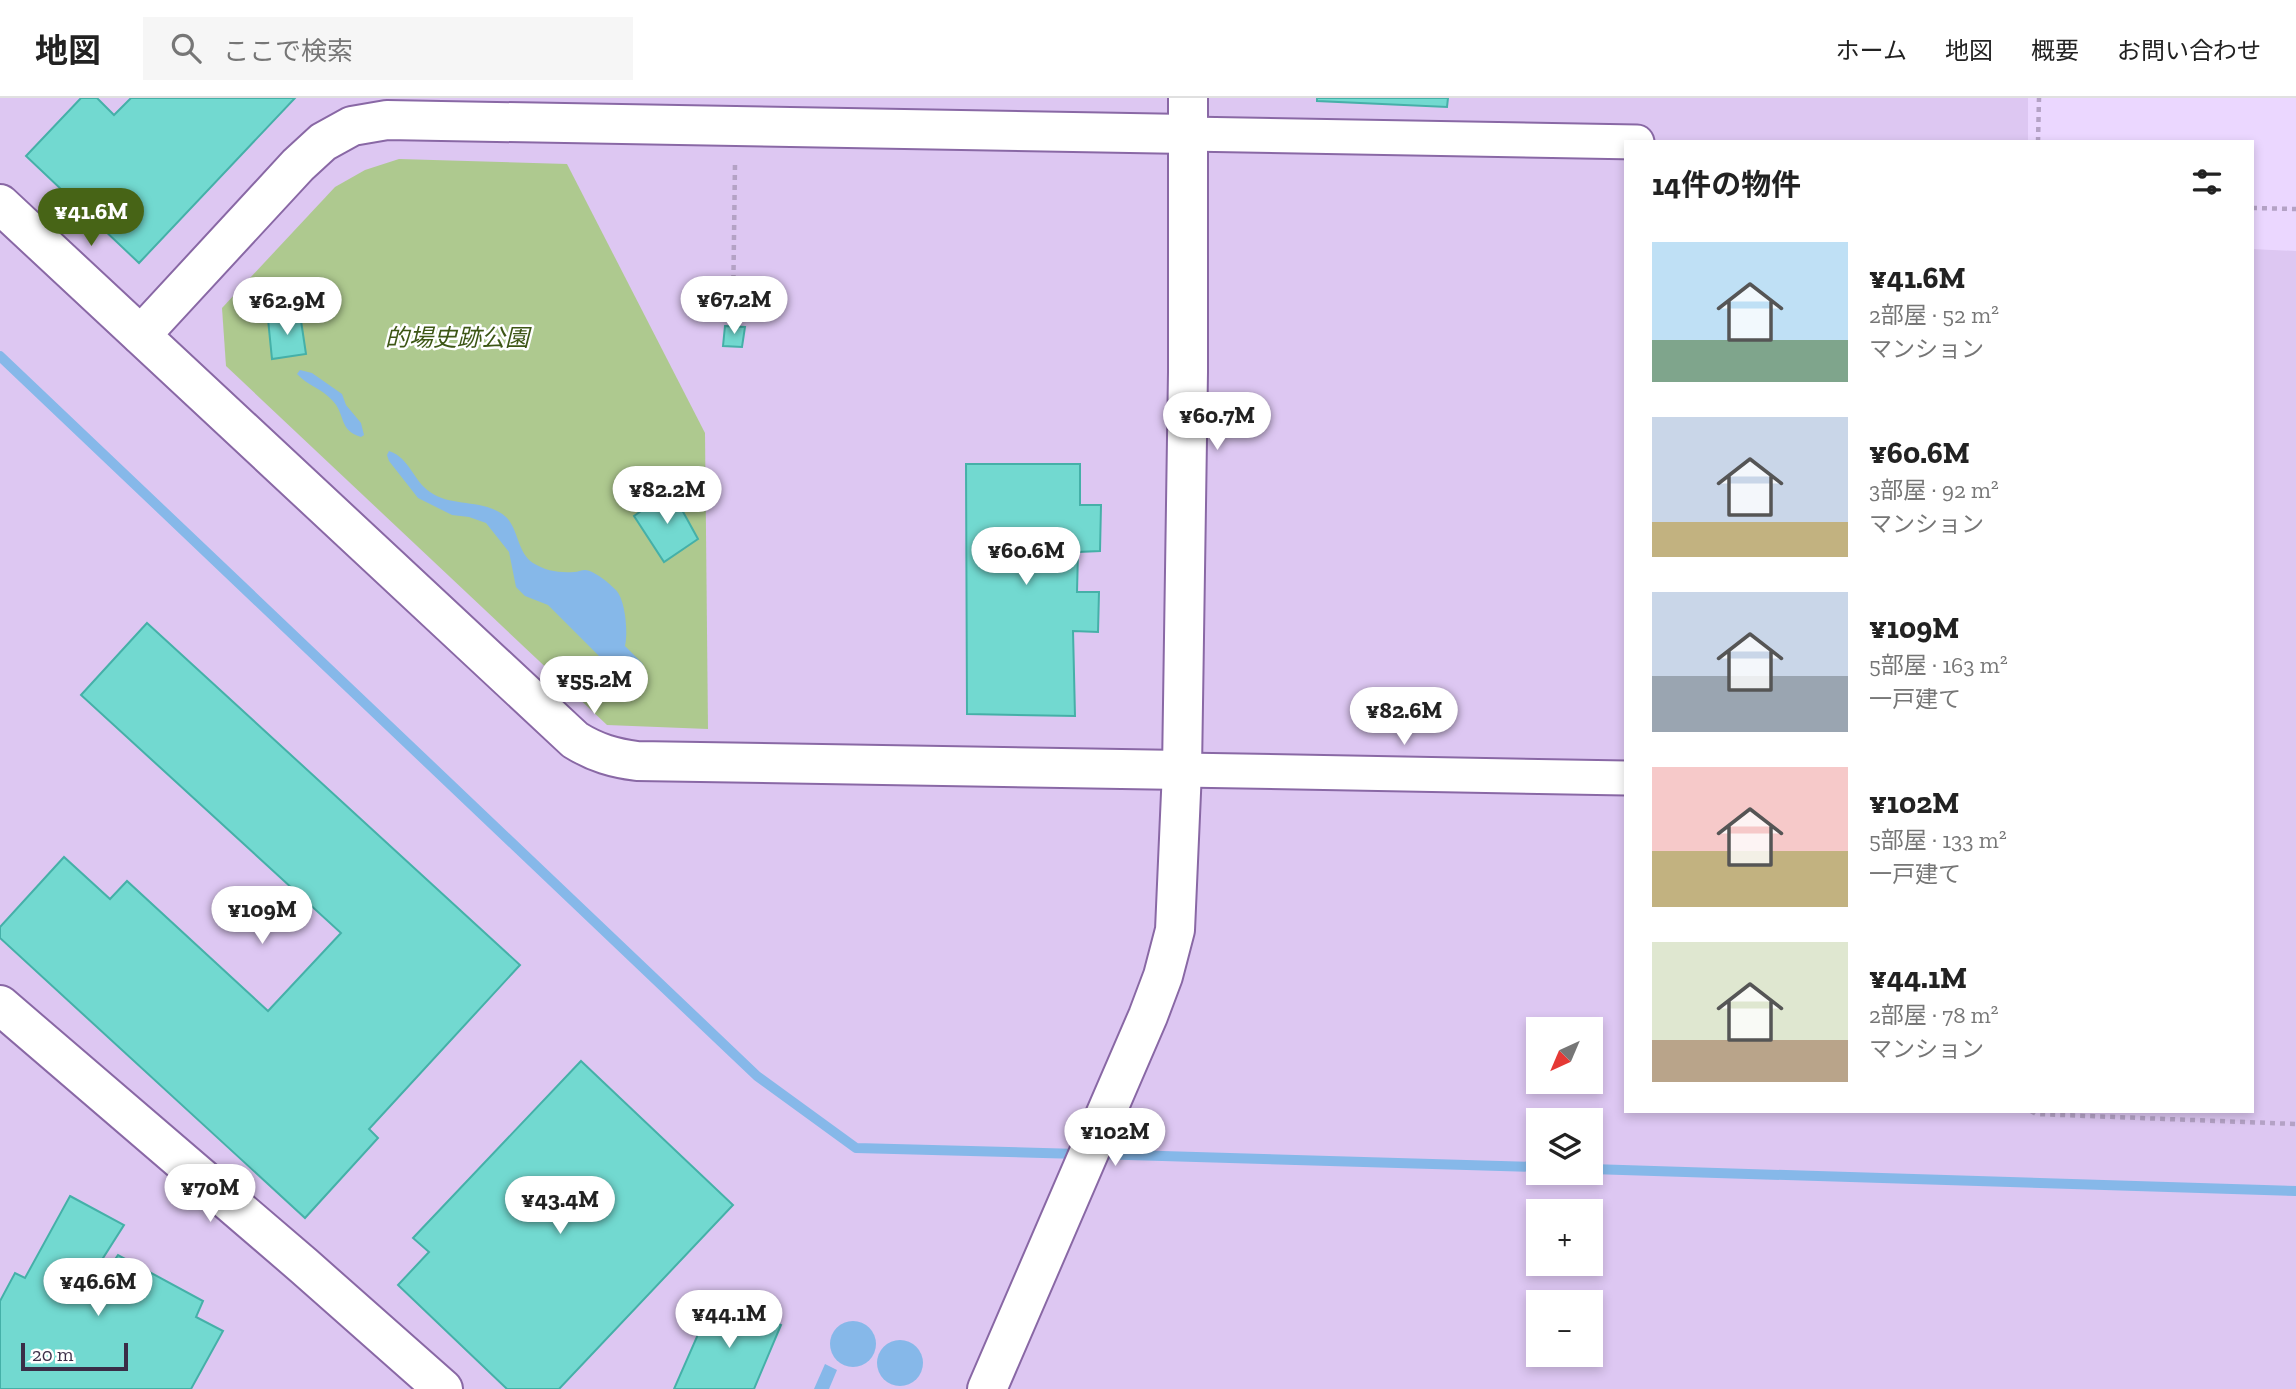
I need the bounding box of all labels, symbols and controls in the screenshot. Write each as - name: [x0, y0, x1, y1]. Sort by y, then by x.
- search box: [143, 17, 633, 80]
- icon: search: [167, 29, 205, 67]
- text: 地図: [35, 31, 101, 70]
- text: ここで検索: [223, 35, 353, 67]
- text: ホーム: [1836, 36, 1907, 65]
- text: 地図: [1945, 36, 1993, 65]
- text: 概要: [2031, 36, 2079, 65]
- text: お問い合わせ: [2117, 36, 2261, 65]
- icon: filters: [2188, 163, 2226, 201]
- text: 14件の物件: [1652, 167, 1801, 203]
- pin: ¥41.6M: [34, 188, 148, 248]
- text: ¥41.6M: [54, 197, 128, 225]
- text: ¥41.6M: [1869, 260, 1966, 296]
- icon: home: [1708, 270, 1792, 354]
- pin: ¥67.2M: [677, 276, 791, 336]
- pin: ¥62.9M: [230, 278, 344, 337]
- text: ¥67.2M: [697, 285, 771, 313]
- text: ¥62.9M: [249, 286, 325, 314]
- text: 2部屋 · 52 m²: [1869, 301, 1999, 329]
- park label: 的場史跡公園: [385, 323, 532, 352]
- text: マンション: [1869, 335, 1984, 363]
- pin: ¥60.7M: [1160, 392, 1274, 452]
- text: ¥60.7M: [1179, 401, 1255, 429]
- text: ¥60.6M: [1869, 435, 1970, 471]
- icon: home: [1708, 445, 1792, 529]
- pin: ¥82.2M: [610, 466, 724, 526]
- text: ¥82.2M: [629, 475, 705, 503]
- text: 3部屋 · 92 m²: [1869, 476, 1999, 504]
- text: マンション: [1869, 510, 1984, 538]
- pin: ¥60.6M: [969, 528, 1083, 587]
- text: ¥60.6M: [987, 536, 1065, 564]
- text: ¥109M: [1869, 610, 1959, 646]
- icon: home: [1708, 620, 1792, 704]
- text: 5部屋 · 163 m²: [1869, 651, 2008, 679]
- pin: ¥55.2M: [537, 656, 651, 716]
- text: ¥55.2M: [556, 665, 632, 693]
- text: 一戸建て: [1869, 685, 1961, 713]
- pin: ¥82.6M: [1347, 688, 1461, 747]
- text: ¥82.6M: [1366, 696, 1442, 724]
- text: ¥102M: [1869, 785, 1959, 821]
- icon: home: [1708, 795, 1792, 879]
- text: 5部屋 · 133 m²: [1869, 826, 2007, 854]
- text: 一戸建て: [1869, 860, 1961, 888]
- pin: ¥109M: [213, 886, 311, 946]
- text: ¥109M: [227, 895, 297, 923]
- text: ¥44.1M: [1869, 960, 1967, 996]
- icon: home: [1708, 970, 1792, 1054]
- text: 2部屋 · 78 m²: [1869, 1001, 1999, 1029]
- north arrow: [1526, 1017, 1603, 1094]
- map controls: [1526, 1017, 1603, 1367]
- text: マンション: [1869, 1035, 1984, 1063]
- pin: ¥102M: [1066, 1108, 1164, 1168]
- button: layers: [1526, 1108, 1603, 1185]
- text: ¥102M: [1080, 1117, 1150, 1145]
- pin: ¥70M: [169, 1164, 251, 1224]
- text: ¥70M: [180, 1173, 240, 1201]
- pin: ¥43.4M: [503, 1176, 617, 1236]
- text: ¥43.4M: [521, 1185, 599, 1213]
- button: +: [1526, 1199, 1603, 1276]
- pin: ¥46.6M: [41, 1258, 155, 1318]
- text: ¥46.6M: [59, 1267, 137, 1295]
- pin: ¥44.1M: [672, 1290, 786, 1350]
- button: −: [1526, 1290, 1603, 1367]
- text: ¥44.1M: [691, 1299, 767, 1327]
- scale bar: [21, 1340, 128, 1372]
- text: 20 m: [32, 1343, 73, 1366]

